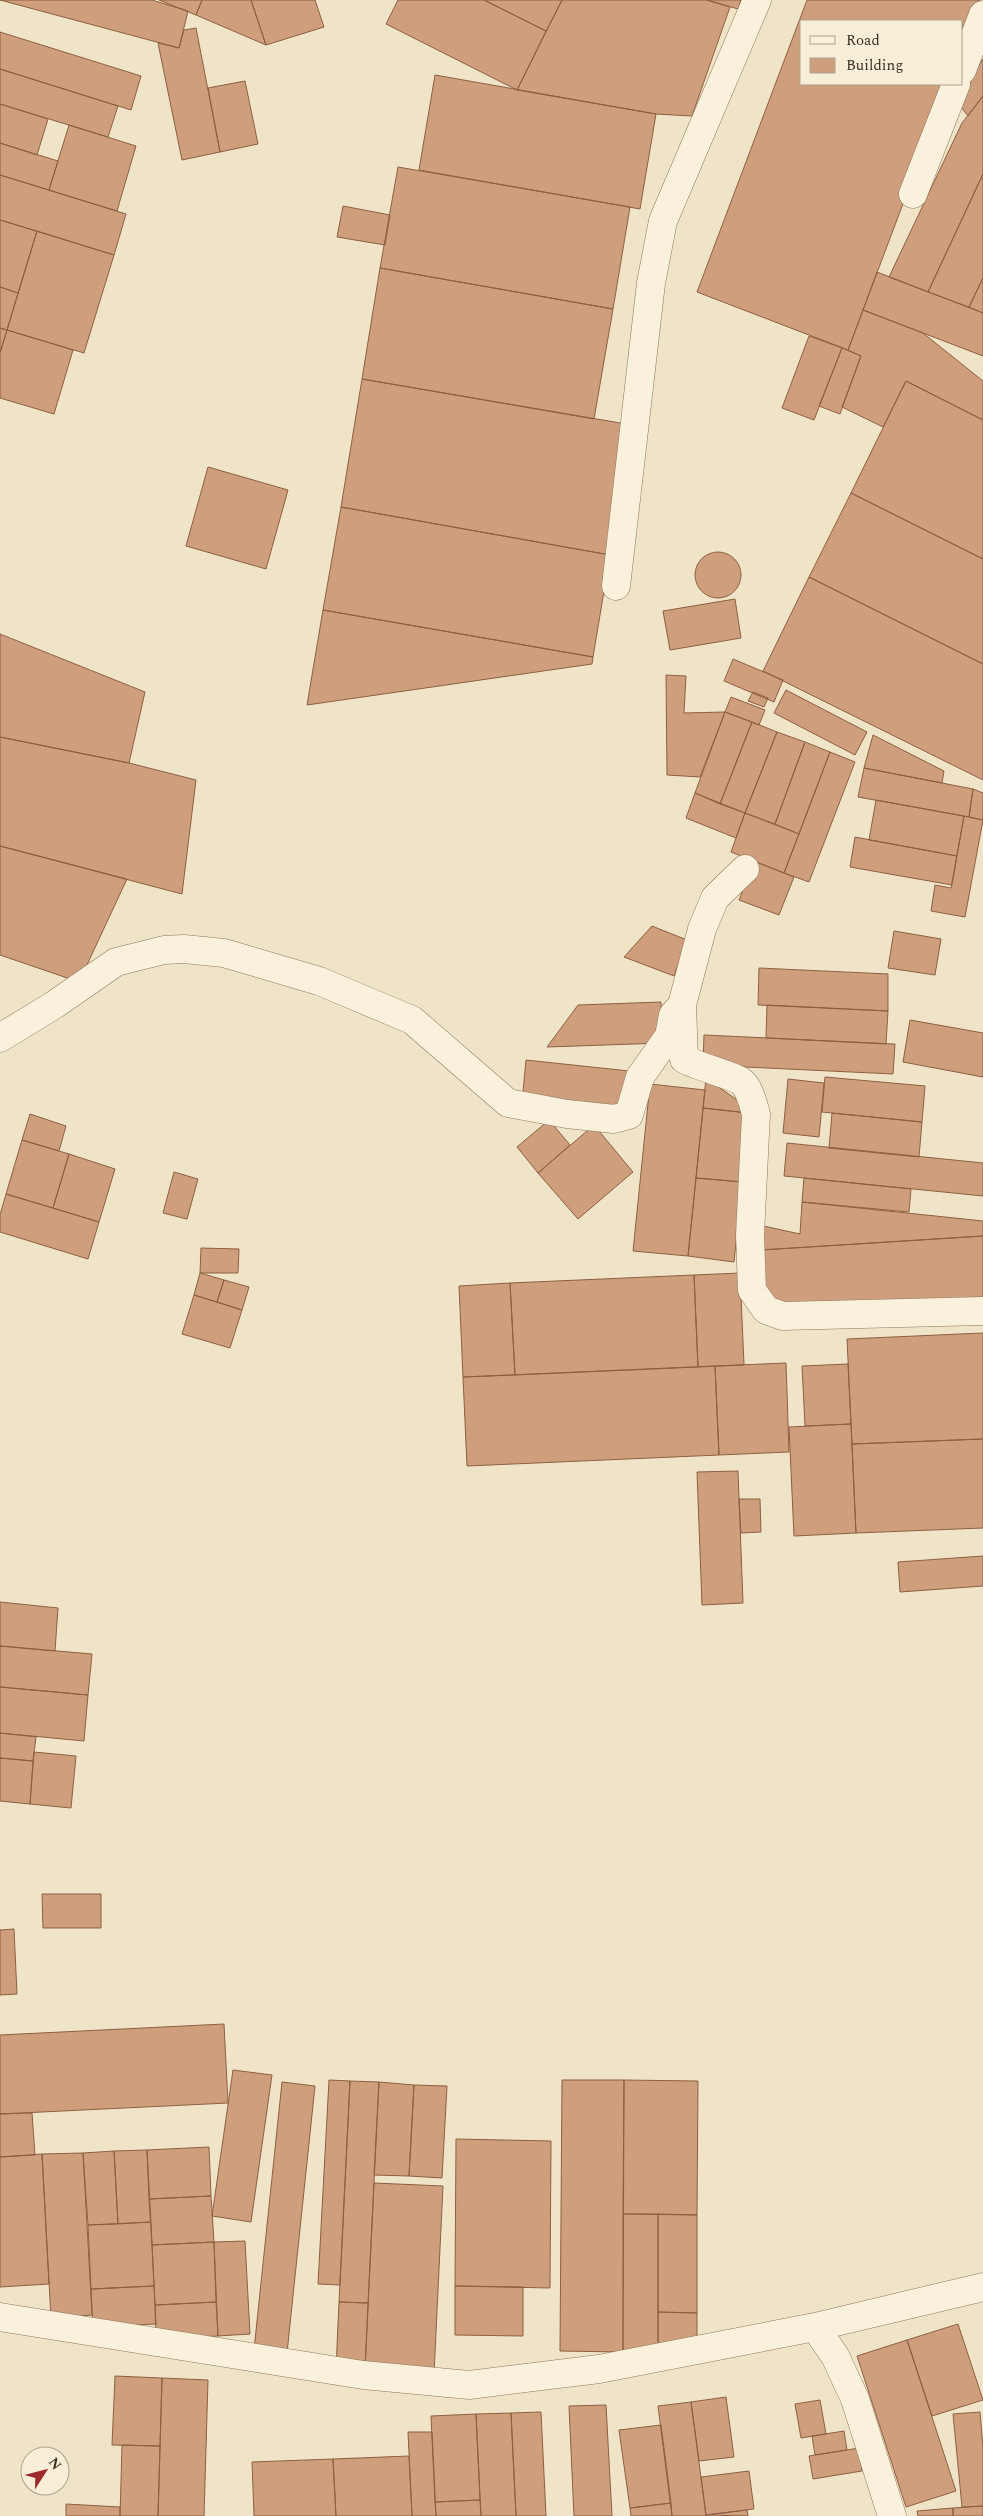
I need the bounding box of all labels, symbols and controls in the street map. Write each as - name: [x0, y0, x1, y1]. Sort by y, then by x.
- legend: [800, 20, 963, 85]
- text: Road: [846, 29, 880, 52]
- text: Building: [846, 54, 903, 77]
- north arrow: [20, 2446, 70, 2496]
- text: N: [43, 2453, 67, 2474]

